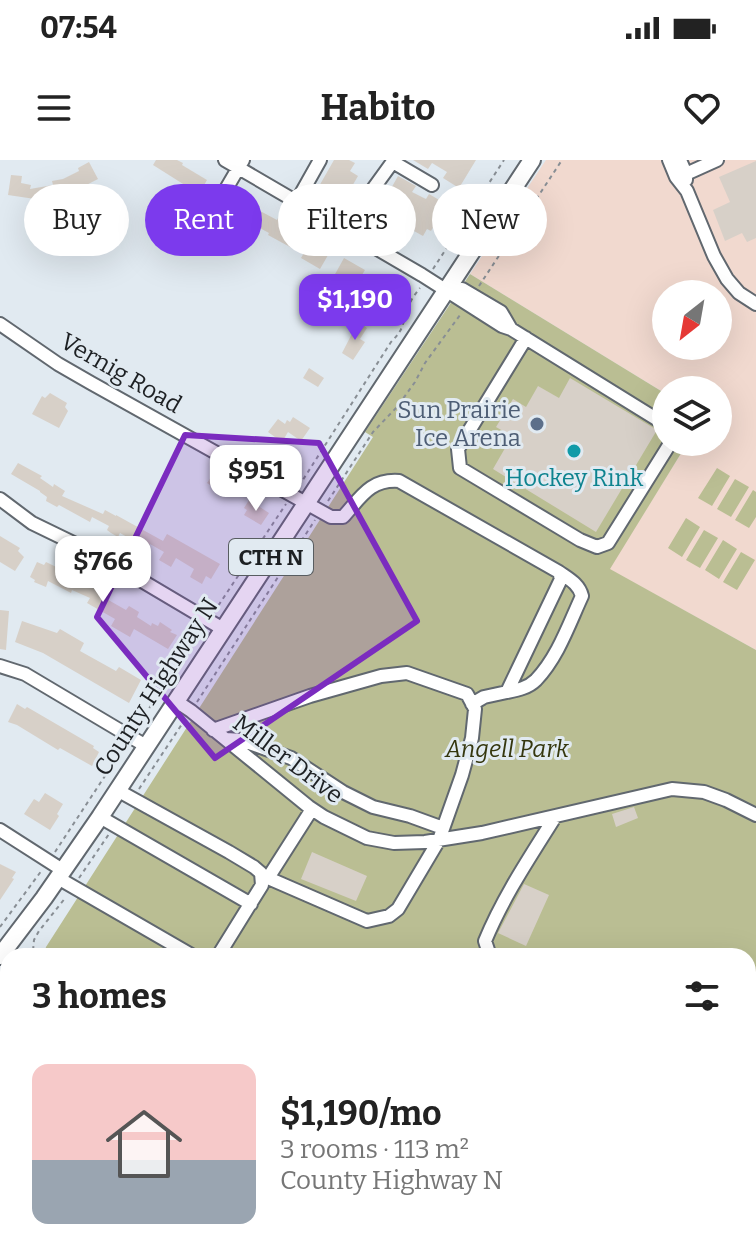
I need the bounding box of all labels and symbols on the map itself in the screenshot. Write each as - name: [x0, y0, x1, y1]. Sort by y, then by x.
- pin: $1,190: [290, 274, 420, 342]
- north arrow: [652, 280, 732, 360]
- street label: Vernig Road: [55, 327, 187, 419]
- place label: Sun Prairie Ice Arena: [397, 396, 521, 452]
- marker: Sun Prairie Ice Arena: [528, 415, 546, 433]
- marker: Hockey Rink: [565, 442, 583, 460]
- pin: $951: [209, 445, 303, 513]
- place label: Hockey Rink: [505, 464, 644, 492]
- pin: $766: [56, 536, 150, 604]
- road number: CTH N: [229, 539, 313, 575]
- street label: County Highway N: [88, 593, 224, 781]
- street label: Miller Drive: [228, 709, 348, 809]
- park label: Angell Park: [444, 735, 570, 763]

